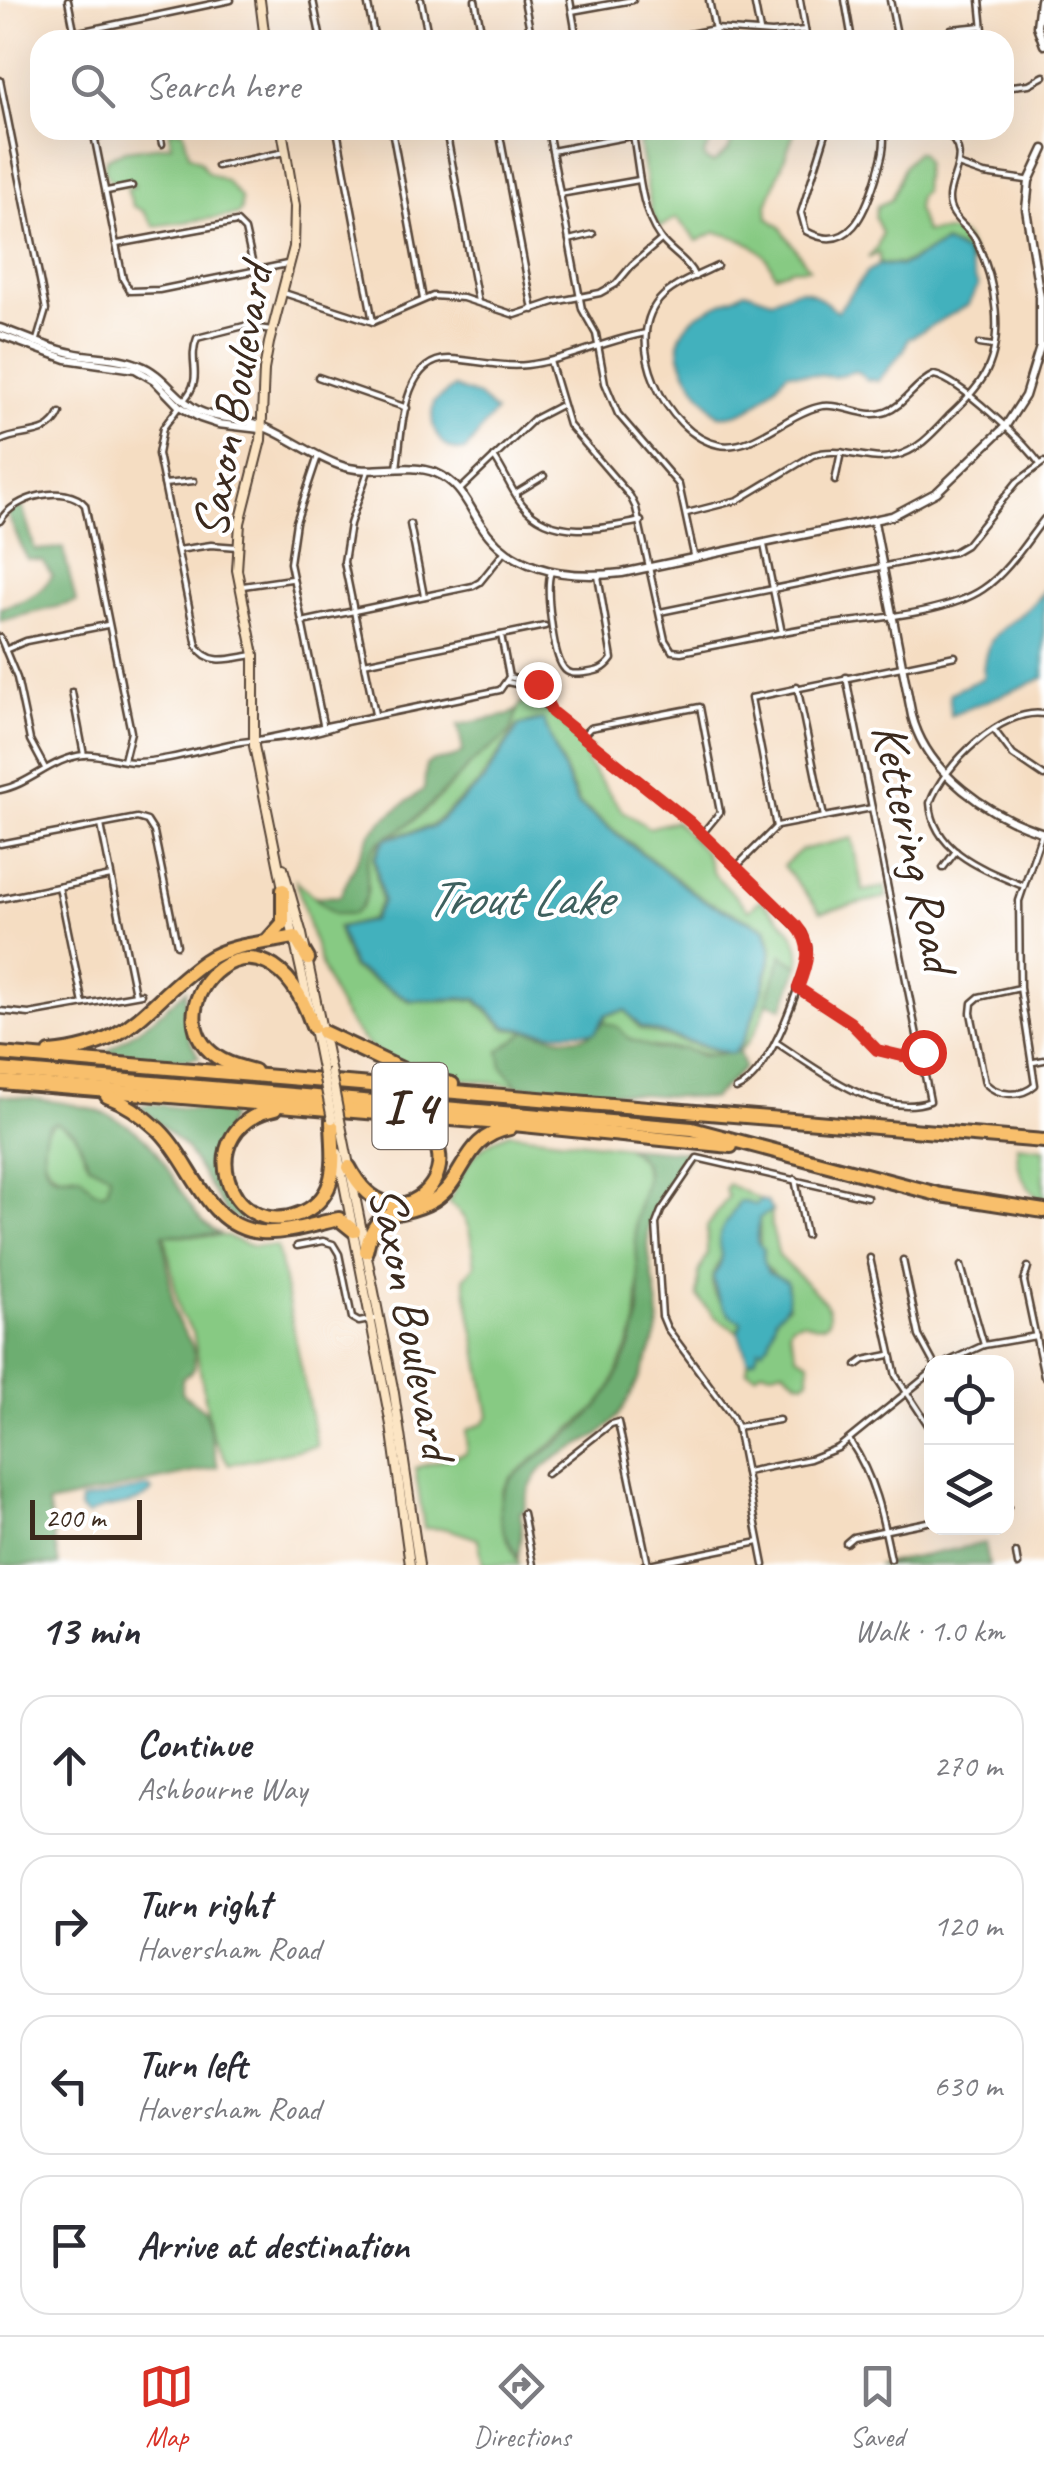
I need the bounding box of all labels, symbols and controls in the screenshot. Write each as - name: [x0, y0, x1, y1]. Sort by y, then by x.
- search box: [30, 30, 1014, 140]
- icon: search: [65, 58, 120, 113]
- text: Search here: [145, 62, 300, 109]
- street label: Saxon Boulevard: [177, 254, 289, 543]
- route end: [516, 662, 562, 708]
- street label: Kettering Road: [858, 718, 973, 983]
- water label: Trout Lake: [425, 865, 619, 931]
- route start: [901, 1030, 947, 1076]
- road number: I 4: [372, 1063, 448, 1149]
- street label: Saxon Boulevard: [355, 1181, 471, 1470]
- map controls: [924, 1355, 1014, 1535]
- button: locate: [924, 1355, 1014, 1445]
- button: layers: [924, 1445, 1014, 1535]
- scale bar: [30, 1495, 142, 1540]
- text: 200 m: [45, 1500, 105, 1535]
- text: 13 min: [40, 1604, 139, 1657]
- text: Walk · 1.0 km: [854, 1610, 1004, 1651]
- text: Continue: [137, 1721, 251, 1768]
- icon: ahead: [42, 1738, 97, 1793]
- text: 270 m: [933, 1745, 1002, 1786]
- text: Ashbourne Way: [137, 1768, 307, 1809]
- text: Turn right: [137, 1881, 271, 1928]
- icon: right: [42, 1898, 97, 1953]
- text: 120 m: [933, 1905, 1002, 1946]
- text: Haversham Road: [137, 1928, 321, 1969]
- text: Turn left: [137, 2041, 247, 2088]
- icon: left: [42, 2058, 97, 2113]
- text: 630 m: [933, 2065, 1002, 2106]
- text: Haversham Road: [137, 2088, 321, 2129]
- icon: arrive: [42, 2218, 97, 2273]
- text: Arrive at destination: [137, 2222, 409, 2269]
- tab: Map: [139, 2359, 194, 2454]
- tab: Directions: [473, 2359, 571, 2454]
- tab: Saved: [850, 2359, 905, 2454]

